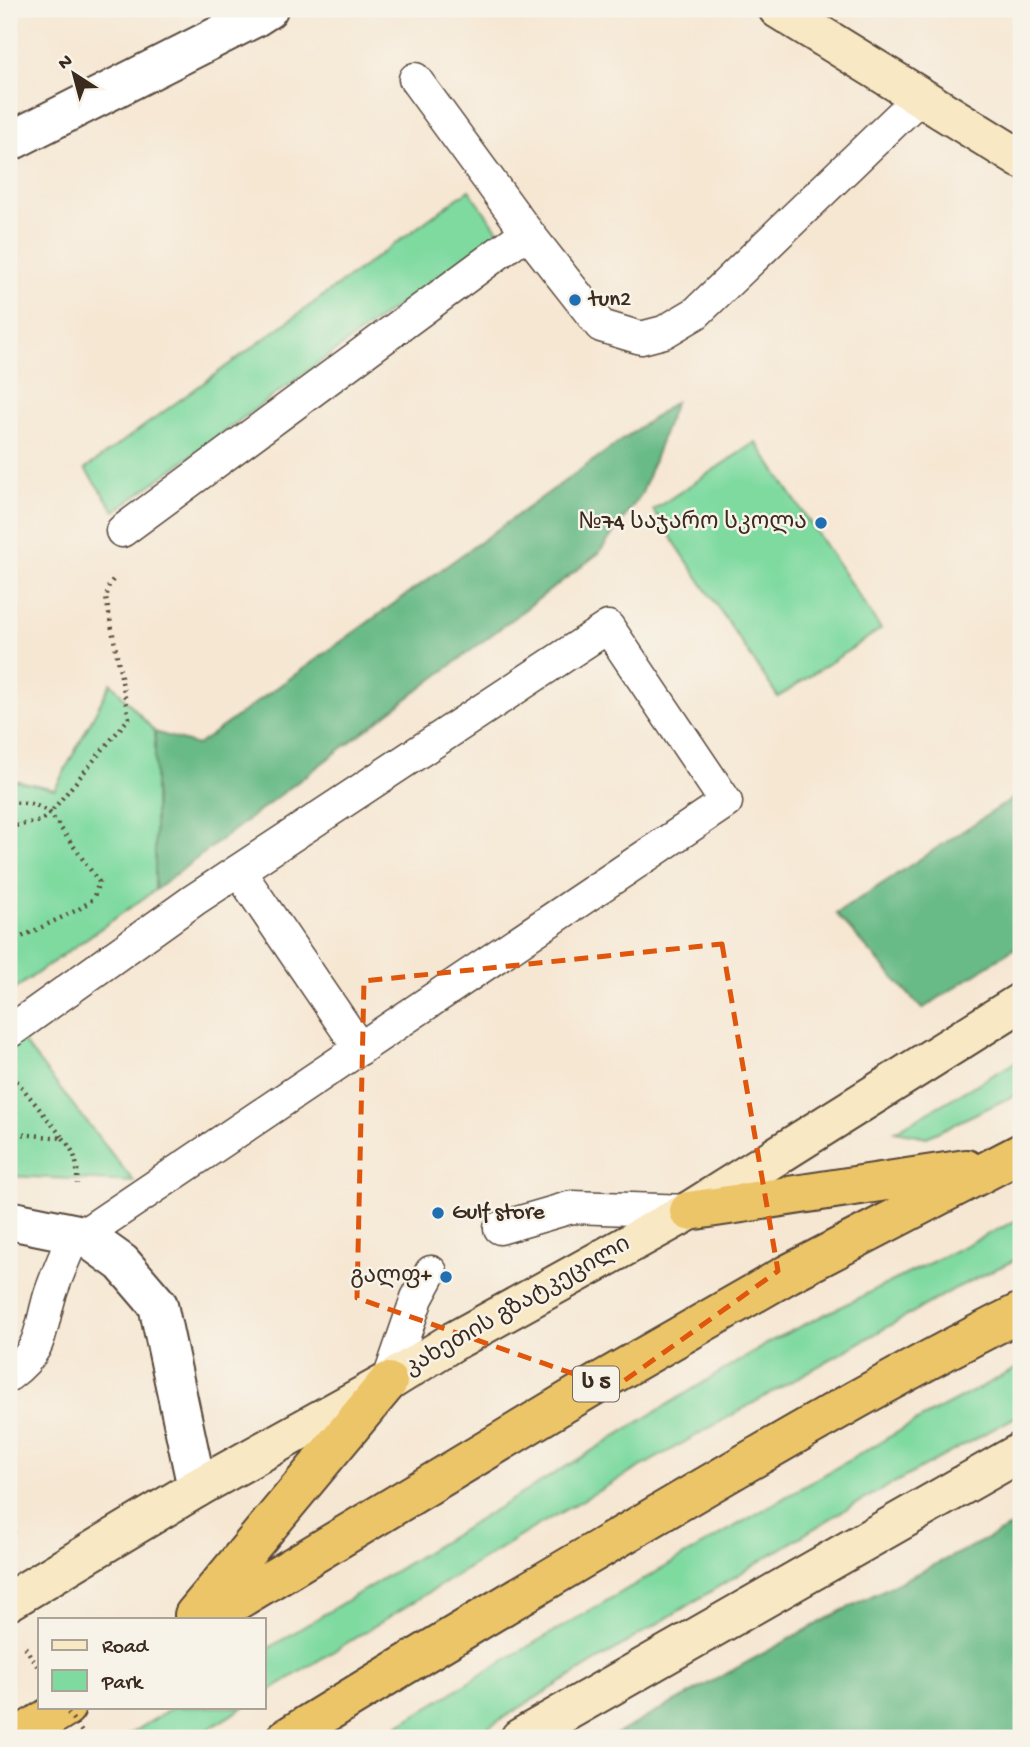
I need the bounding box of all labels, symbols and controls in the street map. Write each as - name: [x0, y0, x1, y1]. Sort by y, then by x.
- north arrow: [38, 38, 108, 108]
- text: N: [54, 50, 78, 76]
- place label: tun2: [587, 287, 631, 314]
- marker: tun2: [567, 292, 583, 308]
- place label: №74 საჯარო სკოლა: [578, 509, 807, 537]
- marker: №74 საჯარო სკოლა: [813, 515, 829, 531]
- place label: Gulf store: [452, 1200, 546, 1227]
- marker: Gulf store: [430, 1205, 446, 1221]
- street label: კახეთის გზატკეცილი: [400, 1231, 636, 1383]
- place label: გალფ+: [350, 1264, 432, 1291]
- marker: გალფ+: [438, 1269, 454, 1285]
- road number: ს 5: [573, 1366, 619, 1402]
- legend: [38, 1618, 266, 1708]
- text: Road: [102, 1636, 150, 1661]
- text: Park: [101, 1672, 145, 1697]

